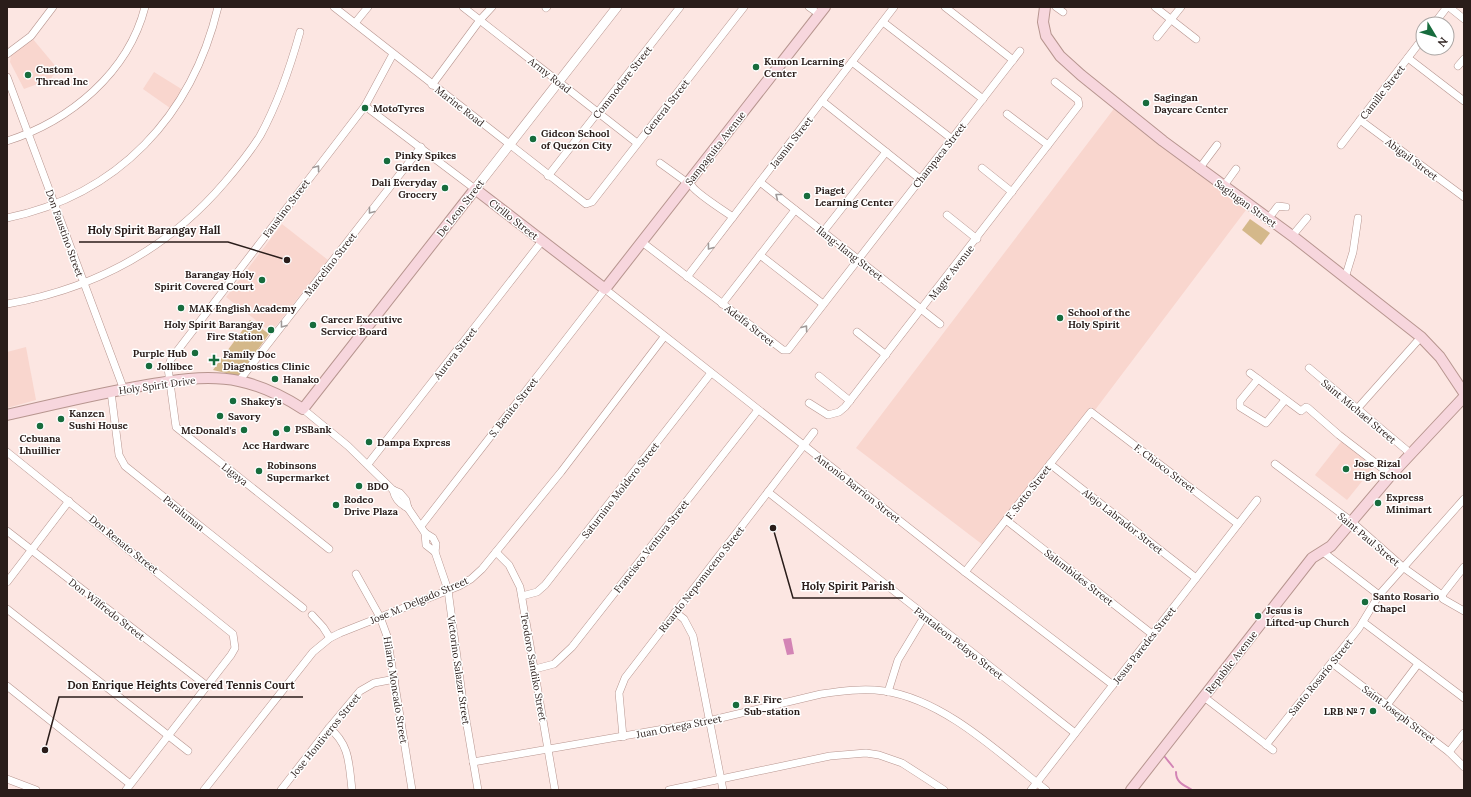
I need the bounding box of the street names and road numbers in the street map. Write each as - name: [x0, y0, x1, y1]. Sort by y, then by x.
- street label: Commodore Street: [590, 43, 655, 121]
- street label: Army Road: [525, 54, 574, 96]
- street label: Camille Street: [1357, 62, 1408, 122]
- street label: General Street: [640, 77, 692, 138]
- street label: Marine Road: [433, 83, 487, 130]
- street label: Sampaguita Avenue: [682, 108, 749, 188]
- street label: Jasmin Street: [767, 114, 816, 172]
- street label: Champaca Street: [910, 120, 969, 191]
- street label: Abigail Street: [1382, 135, 1441, 183]
- street label: Faustino Street: [260, 176, 313, 240]
- street label: De Leon Street: [434, 177, 487, 240]
- street label: Sagingan Street: [1212, 177, 1279, 230]
- street label: Don Faustino Street: [43, 188, 86, 279]
- street label: Cirillo Street: [486, 196, 541, 243]
- street label: Ilang-Ilang Street: [814, 223, 886, 284]
- street label: Marcelino Street: [301, 230, 360, 299]
- street label: Magre Avenue: [926, 242, 977, 302]
- street label: Adelfa Street: [721, 301, 777, 349]
- street label: Aurora Street: [430, 324, 480, 383]
- street label: Holy Spirit Drive: [118, 374, 197, 397]
- street label: S. Benito Street: [486, 375, 541, 440]
- street label: Saint Michael Street: [1319, 376, 1399, 447]
- street label: Saturnino Moldero Street: [579, 440, 662, 541]
- street label: F. Chioco Street: [1131, 441, 1198, 496]
- street label: Antonio Barrion Street: [812, 450, 903, 526]
- street label: Ligaya: [219, 460, 250, 489]
- street label: F. Sotto Street: [1003, 462, 1054, 522]
- street label: Alejo Labrador Street: [1079, 485, 1166, 557]
- street label: Paraluman: [160, 493, 207, 534]
- street label: Francisco Ventura Street: [611, 497, 692, 596]
- street label: Saint Paul Street: [1335, 510, 1402, 569]
- street label: Don Renato Street: [86, 512, 161, 576]
- street label: Ricardo Nepomuceno Street: [656, 523, 747, 635]
- street label: Salumbides Street: [1042, 546, 1116, 608]
- street label: Jose M. Delgado Street: [367, 574, 470, 627]
- street label: Don Wilfredo Street: [66, 576, 147, 643]
- street label: Pantaleon Pelayo Street: [911, 604, 1006, 682]
- street label: Jesus Paredes Street: [1110, 604, 1179, 687]
- street label: Teodoro Sandiko Street: [518, 612, 549, 722]
- street label: Victorino Salazar Street: [444, 614, 473, 726]
- street label: Republic Avenue: [1203, 628, 1261, 697]
- street label: Hilario Moncado Street: [381, 636, 410, 745]
- street label: Santo Rosario Street: [1285, 636, 1355, 718]
- street label: Saint Joseph Street: [1359, 683, 1438, 746]
- street label: Jose Hontiveros Street: [287, 691, 363, 781]
- street label: Juan Ortega Street: [634, 712, 723, 741]

